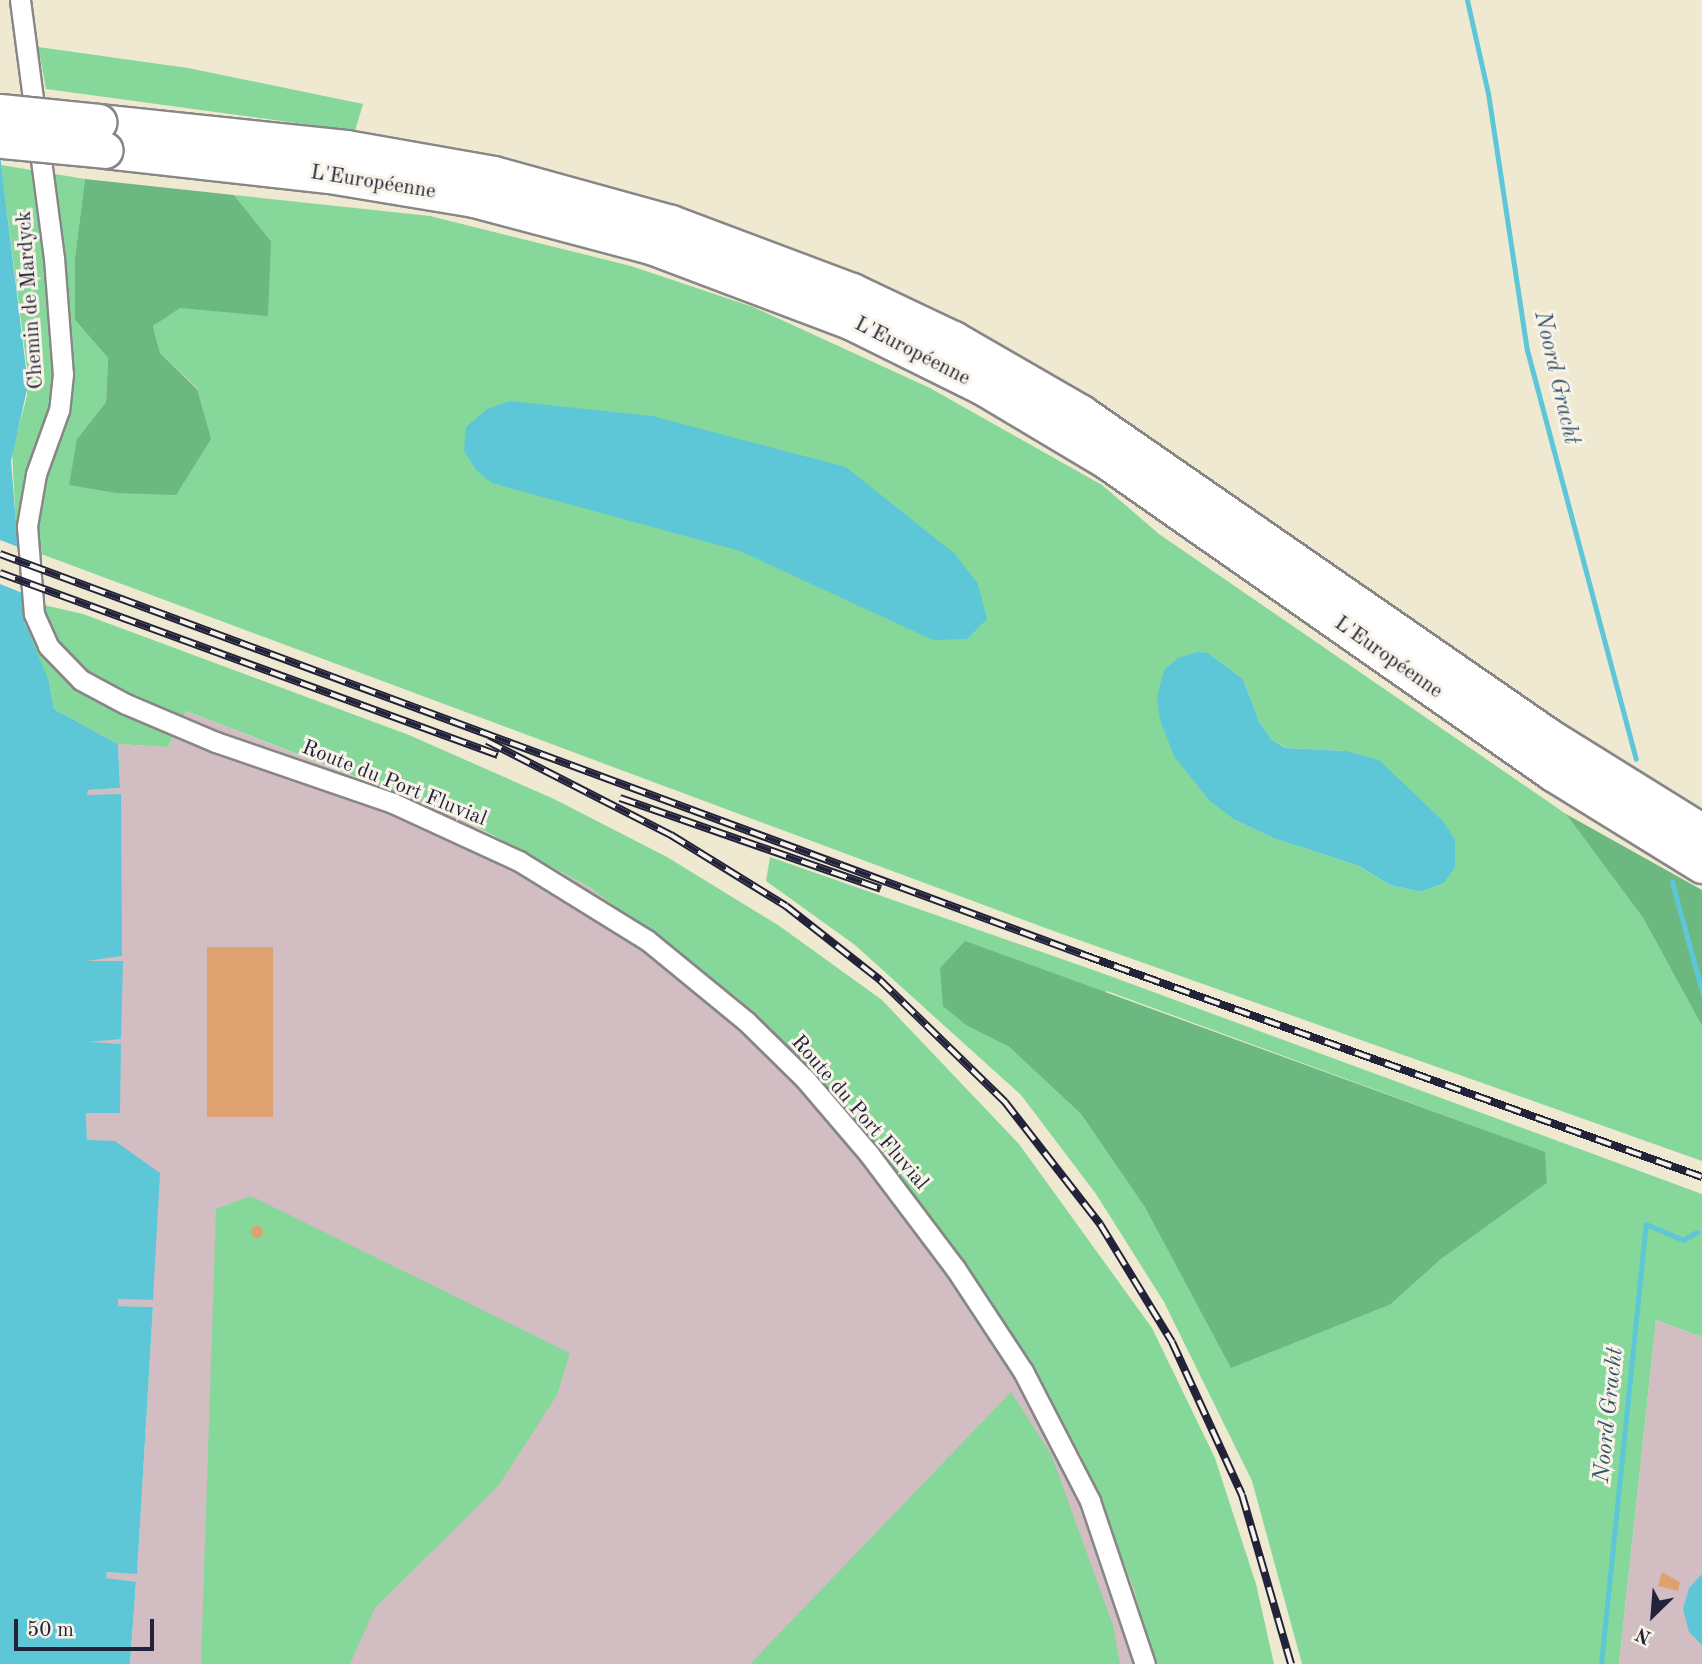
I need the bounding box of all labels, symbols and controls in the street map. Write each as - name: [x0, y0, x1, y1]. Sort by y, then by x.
- street label: L'Européenne: [309, 161, 437, 205]
- street label: Chemin de Mardyck: [12, 210, 50, 390]
- water label: Noord Gracht: [1527, 309, 1585, 447]
- street label: L'Européenne: [850, 312, 974, 392]
- street label: L'Européenne: [1329, 611, 1447, 705]
- street label: Route du Port Fluvial: [298, 735, 490, 833]
- street label: Route du Port Fluvial: [785, 1030, 933, 1196]
- water label: Noord Gracht: [1588, 1346, 1630, 1484]
- north arrow: [1618, 1580, 1688, 1650]
- scale bar: [18, 1604, 158, 1648]
- text: 50 m: [27, 1620, 74, 1641]
- text: N: [1633, 1623, 1655, 1646]

